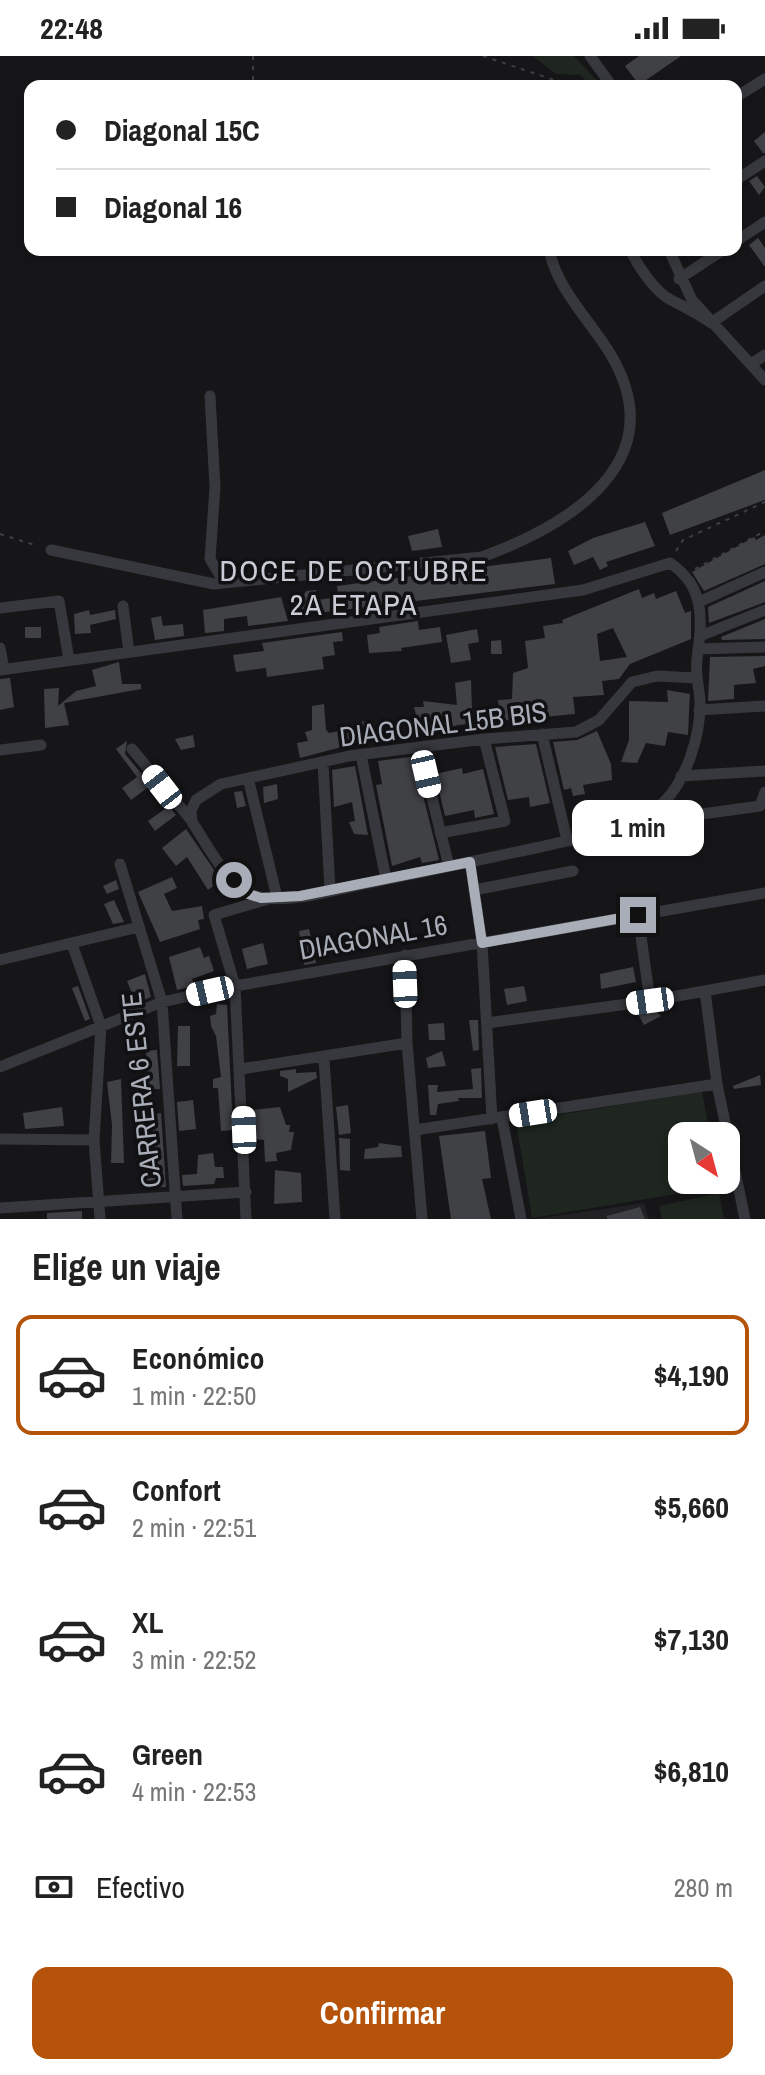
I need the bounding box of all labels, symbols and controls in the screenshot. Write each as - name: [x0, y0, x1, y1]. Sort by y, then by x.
- text: 22:48: [40, 8, 103, 48]
- text: Diagonal 15C: [104, 110, 260, 150]
- text: Diagonal 16: [104, 187, 242, 227]
- district label: DOCE DE OCTUBRE 2A ETAPA: [219, 550, 489, 624]
- street label: DIAGONAL 15B BIS: [337, 692, 549, 756]
- car: [409, 748, 443, 800]
- car: [138, 761, 186, 813]
- callout: 1 min: [572, 799, 704, 855]
- text: 1 min: [610, 810, 666, 845]
- route start: [216, 862, 252, 898]
- route end: [620, 897, 656, 933]
- street label: DIAGONAL 16: [296, 905, 450, 969]
- car: [392, 960, 418, 1008]
- car: [184, 974, 236, 1008]
- car: [625, 986, 675, 1016]
- street label: CARRERA 6 ESTE: [112, 990, 170, 1190]
- car: [507, 1097, 559, 1129]
- car: [231, 1106, 257, 1154]
- north arrow: [668, 1122, 740, 1194]
- map controls: [668, 1122, 740, 1194]
- text: Elige un viaje: [32, 1243, 221, 1291]
- text: Económico: [132, 1338, 265, 1378]
- icon: car: [36, 1339, 108, 1411]
- text: $4,190: [654, 1355, 729, 1395]
- text: 1 min · 22:50: [132, 1378, 256, 1413]
- text: Confort: [132, 1470, 221, 1510]
- icon: car: [36, 1471, 108, 1543]
- text: $5,660: [654, 1487, 729, 1527]
- text: 2 min · 22:51: [132, 1510, 256, 1545]
- text: XL: [132, 1602, 163, 1642]
- icon: car: [36, 1603, 108, 1675]
- text: $7,130: [654, 1619, 729, 1659]
- text: 3 min · 22:52: [132, 1642, 256, 1677]
- text: Green: [132, 1734, 203, 1774]
- icon: car: [36, 1735, 108, 1807]
- text: $6,810: [654, 1751, 729, 1791]
- text: 4 min · 22:53: [132, 1774, 256, 1809]
- icon: cash: [32, 1865, 76, 1909]
- text: Efectivo: [96, 1867, 185, 1907]
- text: 280 m: [674, 1870, 733, 1905]
- button: Confirmar: [32, 1967, 733, 2059]

